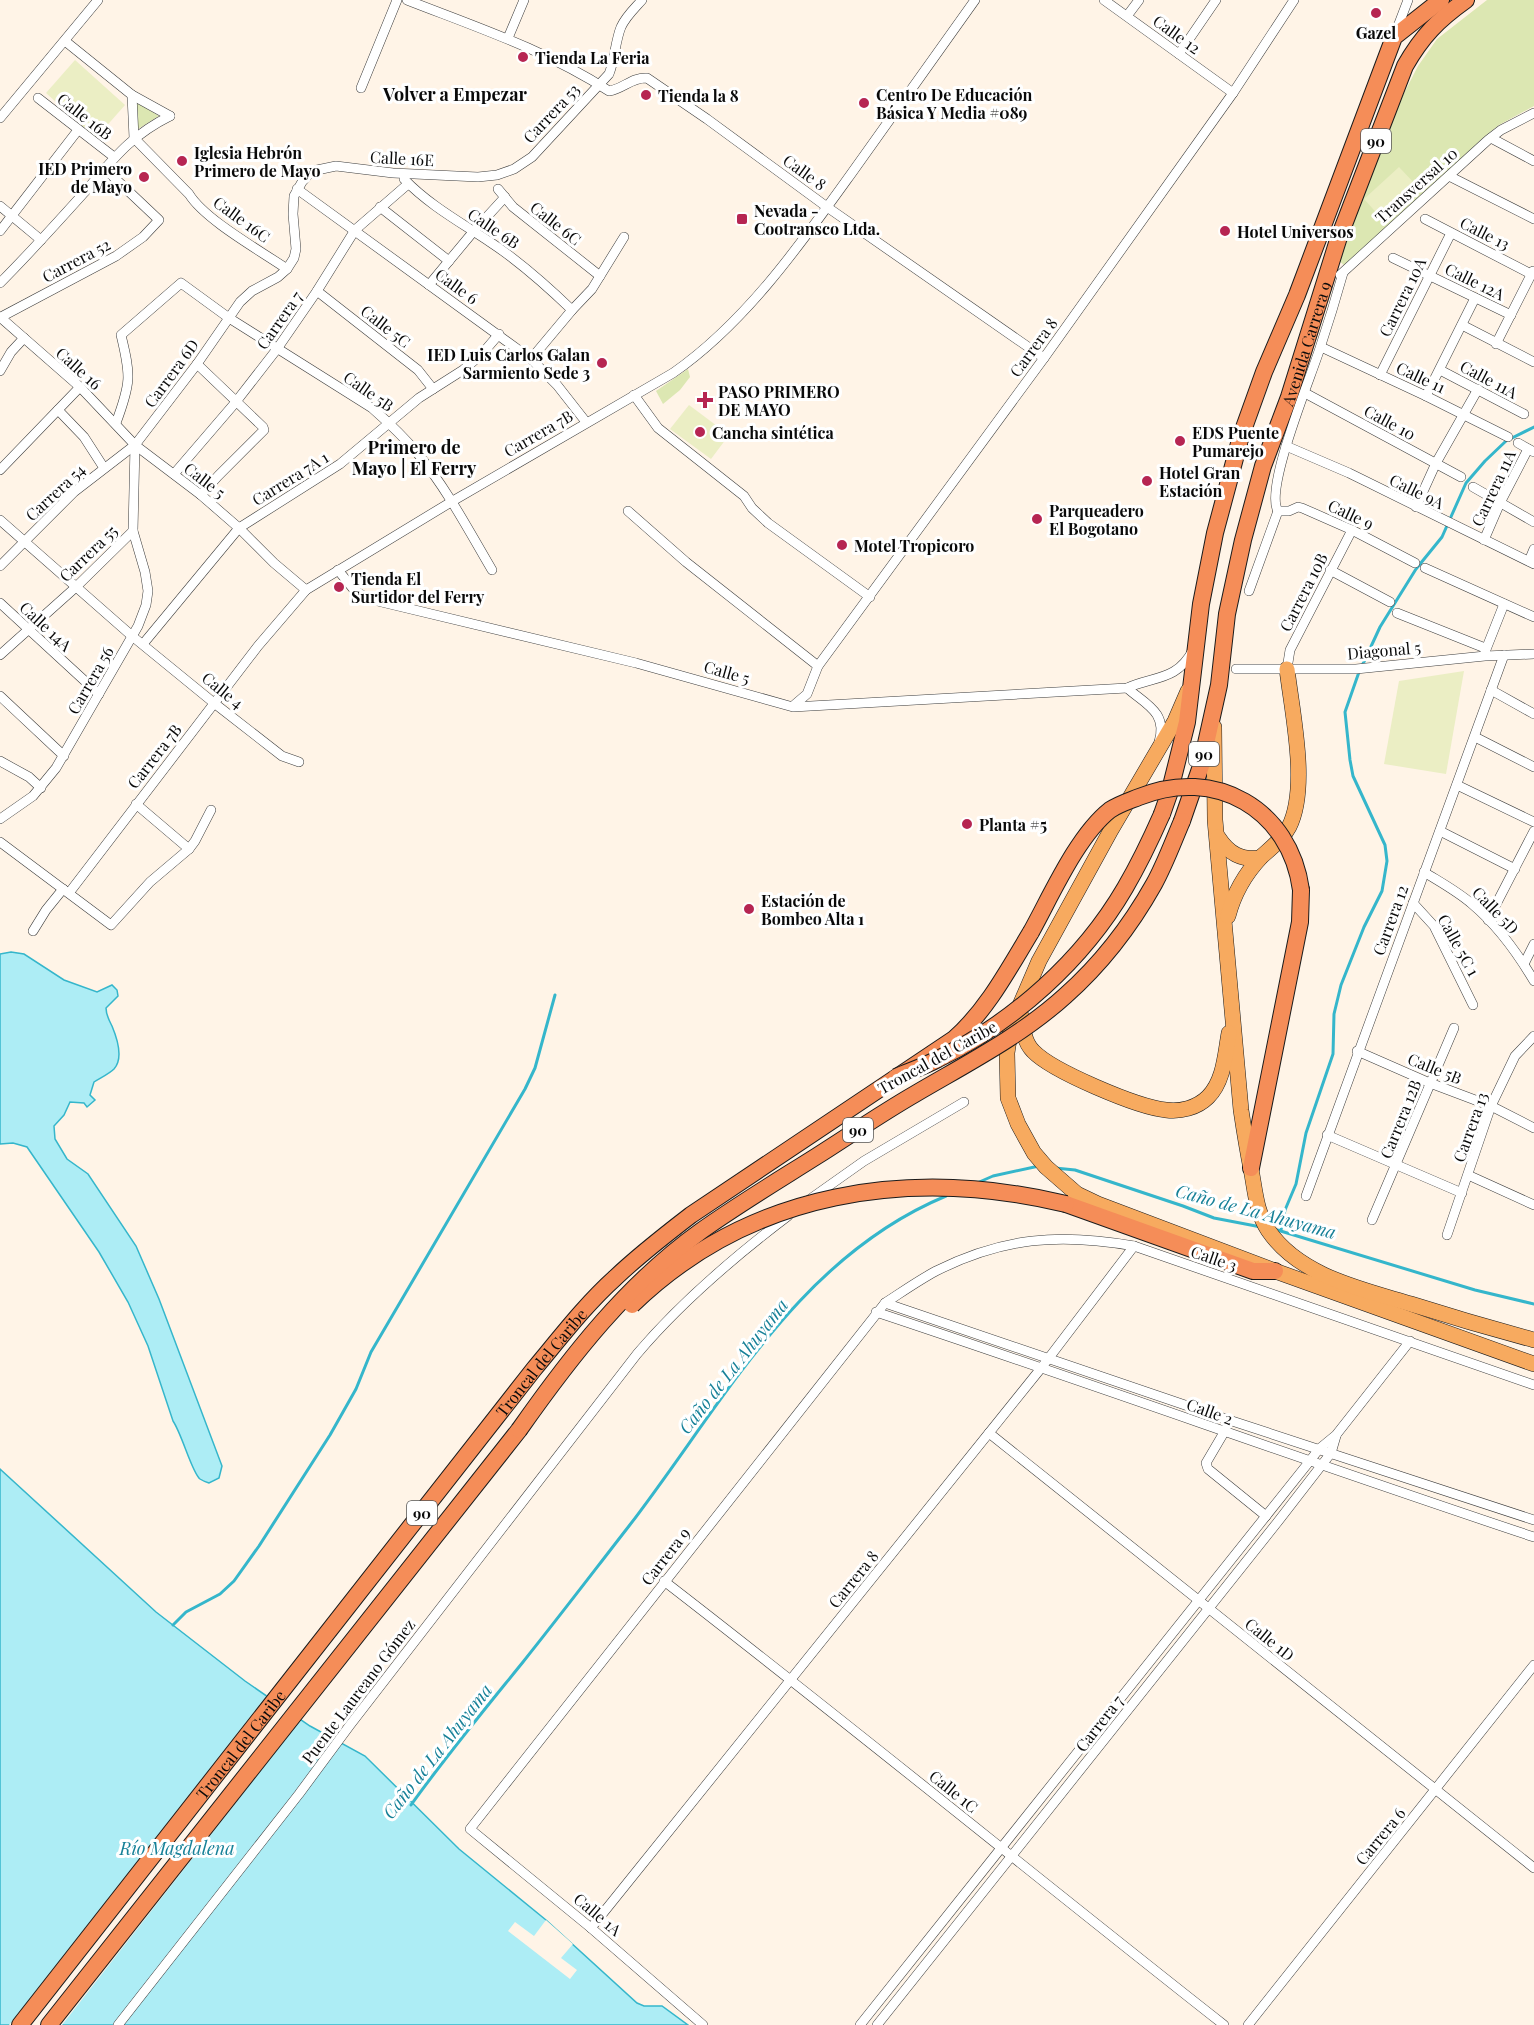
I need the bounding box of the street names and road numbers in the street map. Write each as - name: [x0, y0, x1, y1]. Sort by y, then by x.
- street label: Calle 12: [1149, 10, 1205, 58]
- street label: Carrera 53: [518, 79, 584, 147]
- street label: Calle 16B: [53, 88, 117, 144]
- road number: 90: [1361, 129, 1391, 153]
- street label: Transversal 10: [1370, 142, 1462, 228]
- street label: Calle 16E: [370, 146, 434, 170]
- street label: Calle 8: [779, 149, 831, 195]
- street label: Calle 16C: [209, 191, 275, 247]
- street label: Calle 6C: [526, 196, 586, 250]
- street label: Calle 6B: [464, 203, 524, 253]
- street label: Calle 13: [1457, 212, 1513, 254]
- street label: Carrera 52: [38, 233, 114, 287]
- street label: Carrera 10A: [1374, 253, 1431, 340]
- street label: Calle 12A: [1442, 258, 1509, 305]
- street label: Calle 6: [431, 263, 483, 309]
- street label: Avenida Carrera 9: [1276, 278, 1335, 409]
- street label: Carrera 7: [251, 286, 307, 353]
- street label: Calle 5C: [357, 300, 415, 352]
- street label: Carrera 8: [1004, 313, 1062, 381]
- street label: Carrera 6D: [139, 335, 203, 411]
- street label: Calle 16: [52, 342, 106, 394]
- street label: Calle 11A: [1457, 355, 1522, 403]
- street label: Calle 11: [1393, 357, 1449, 398]
- street label: Calle 5B: [340, 366, 398, 416]
- street label: Calle 10: [1361, 400, 1419, 444]
- street label: Carrera 7B: [500, 405, 576, 461]
- street label: Carrera 7A 1: [248, 446, 332, 510]
- street label: Carrera 11A: [1466, 446, 1520, 530]
- street label: Calle 5: [180, 457, 230, 503]
- street label: Carrera 54: [21, 459, 89, 525]
- street label: Calle 9A: [1386, 469, 1449, 514]
- street label: Calle 9: [1325, 494, 1377, 534]
- street label: Carrera 55: [54, 520, 122, 586]
- street label: Carrera 10B: [1274, 549, 1332, 635]
- street label: Calle 14A: [15, 597, 77, 656]
- street label: Diagonal 5: [1346, 636, 1422, 664]
- street label: Carrera 56: [62, 642, 118, 718]
- street label: Calle 5: [702, 655, 752, 689]
- street label: Calle 4: [198, 667, 248, 713]
- street label: Carrera 7B: [122, 719, 186, 793]
- road number: 90: [1189, 742, 1219, 766]
- street label: Carrera 12: [1368, 882, 1412, 958]
- street label: Calle 5D: [1468, 882, 1524, 938]
- street label: Calle 5C 1: [1433, 910, 1485, 980]
- street label: Troncal del Caribe: [874, 1016, 1000, 1098]
- street label: Calle 5B: [1405, 1048, 1465, 1088]
- street label: Carrera 12B: [1375, 1076, 1425, 1162]
- street label: Carrera 13: [1448, 1089, 1492, 1165]
- road number: 90: [843, 1118, 873, 1142]
- street label: Calle 3: [1188, 1240, 1240, 1276]
- street label: Troncal del Caribe: [491, 1304, 591, 1420]
- street label: Calle 2: [1184, 1393, 1236, 1429]
- road number: 90: [407, 1501, 437, 1525]
- street label: Carrera 9: [636, 1523, 694, 1589]
- street label: Carrera 8: [823, 1546, 883, 1612]
- street label: Calle 1D: [1241, 1613, 1299, 1665]
- street label: Puente Laureano Gómez: [297, 1614, 420, 1768]
- street label: Troncal del Caribe: [191, 1685, 290, 1803]
- street label: Carrera 7: [1070, 1690, 1128, 1756]
- street label: Calle 1C: [925, 1765, 983, 1817]
- street label: Carrera 6: [1350, 1803, 1410, 1869]
- street label: Calle 1A: [570, 1888, 627, 1941]

